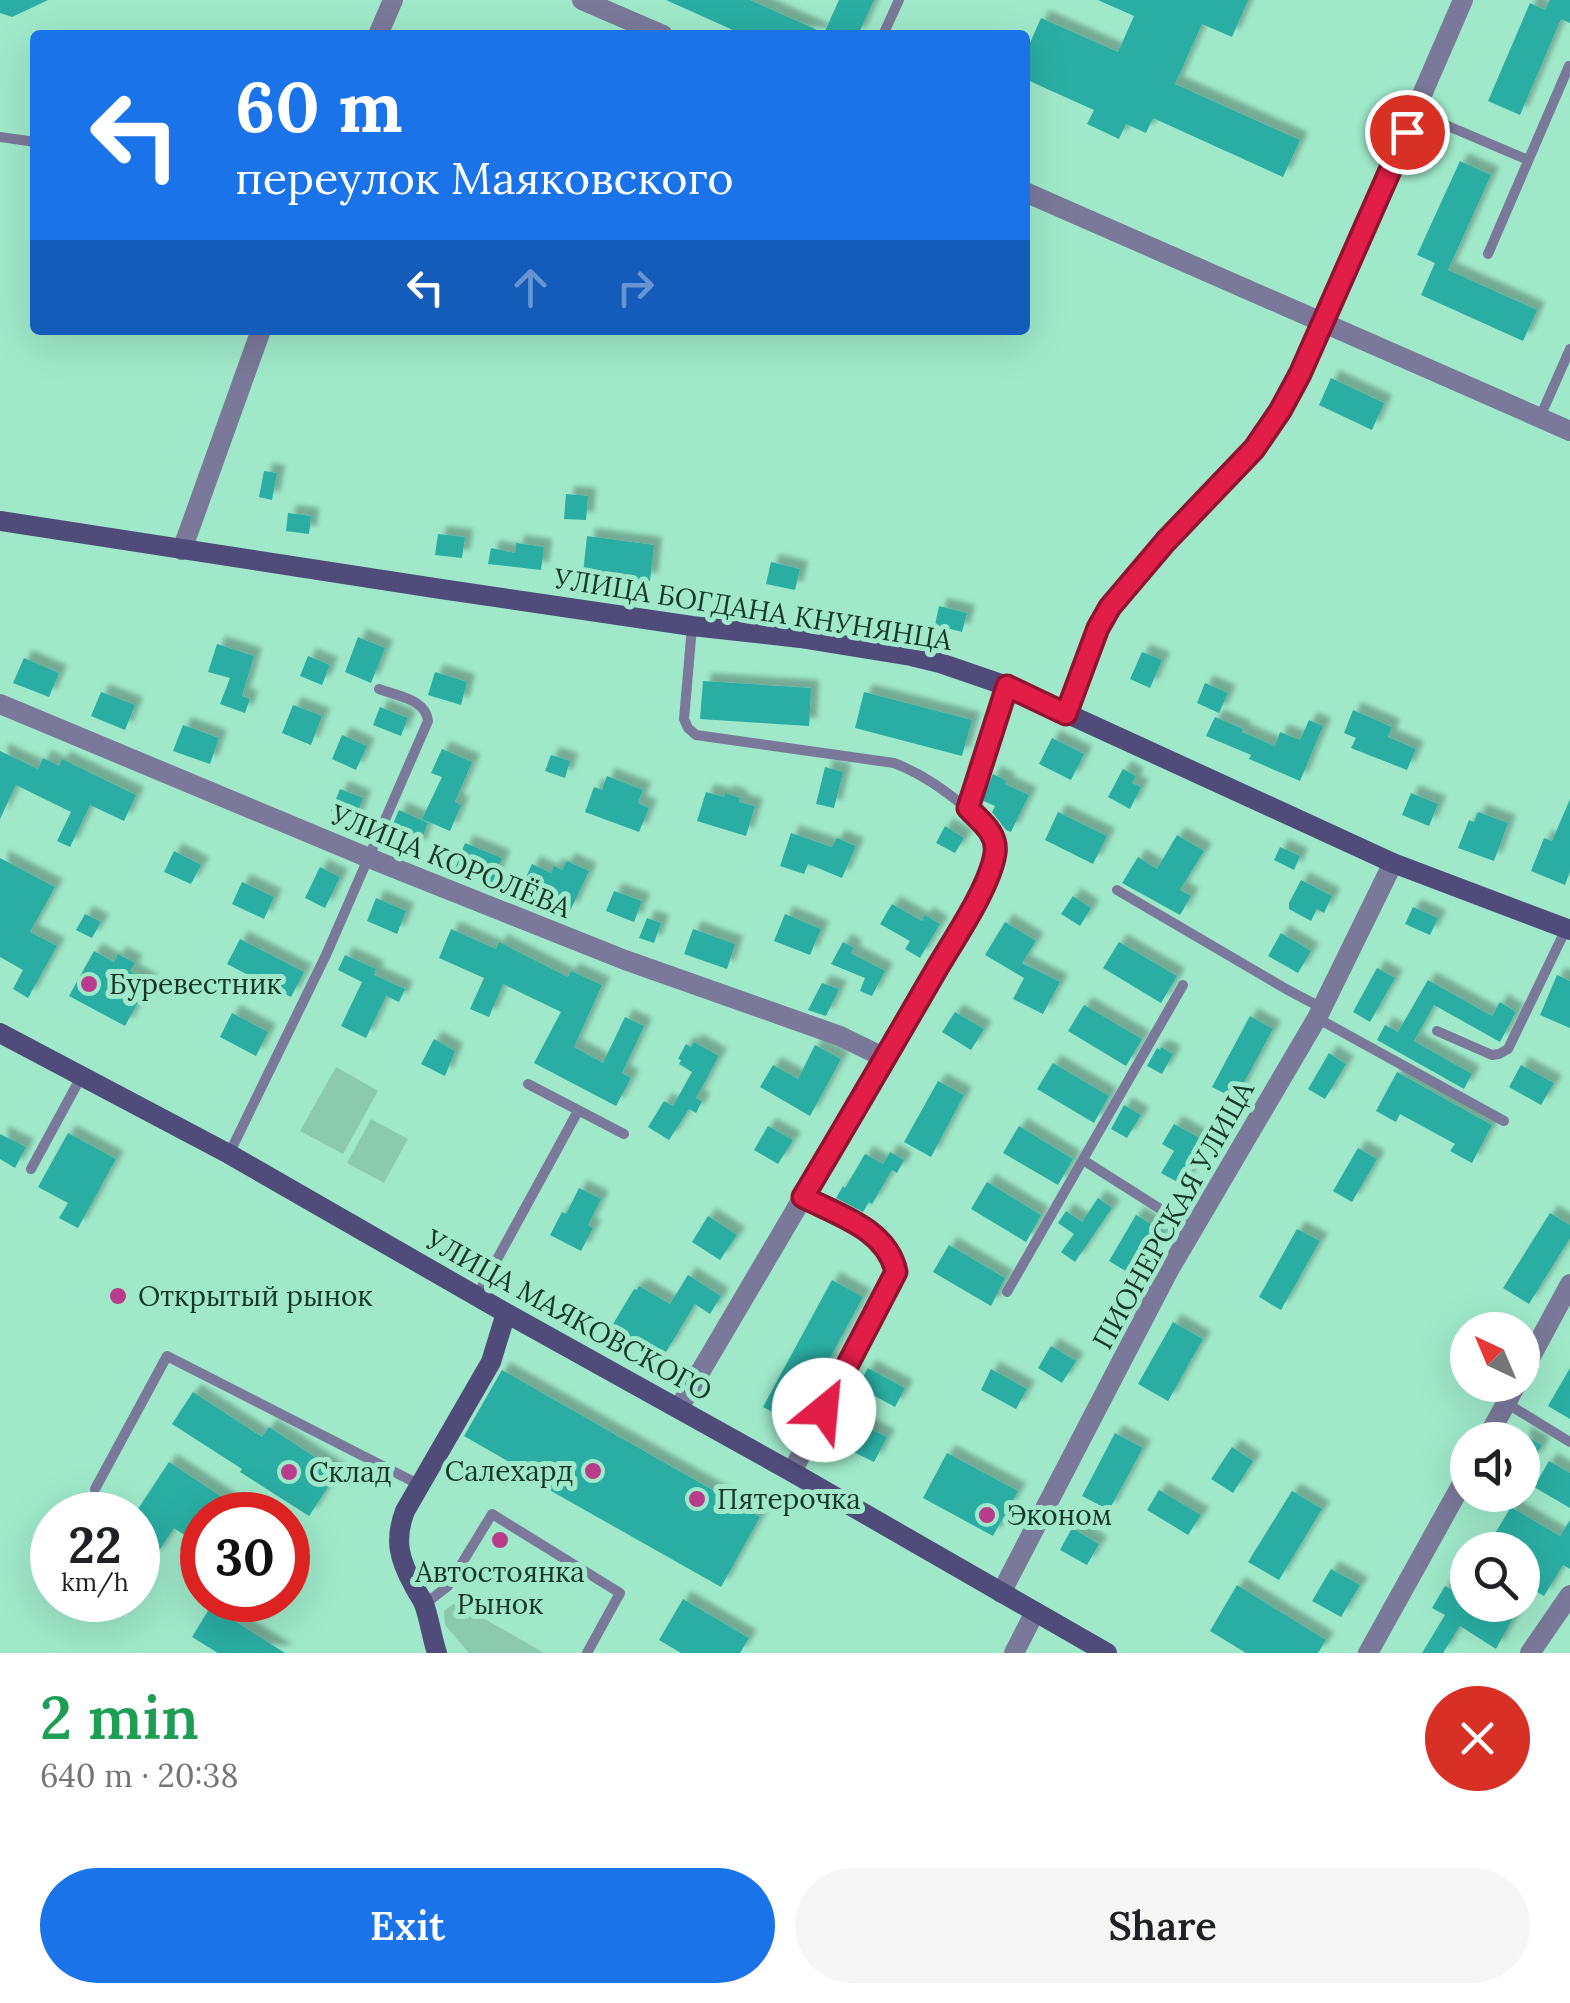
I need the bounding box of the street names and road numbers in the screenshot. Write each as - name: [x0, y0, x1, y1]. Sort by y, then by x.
- street label: УЛИЦА БОГДАНА КНУНЯНЦА: [551, 560, 955, 658]
- street label: УЛИЦА КОРОЛЁВА: [325, 796, 577, 926]
- street label: ПИОНЕРСКАЯ УЛИЦА: [1084, 1074, 1262, 1355]
- street label: УЛИЦА МАЯКОВСКОГО: [418, 1221, 719, 1409]

